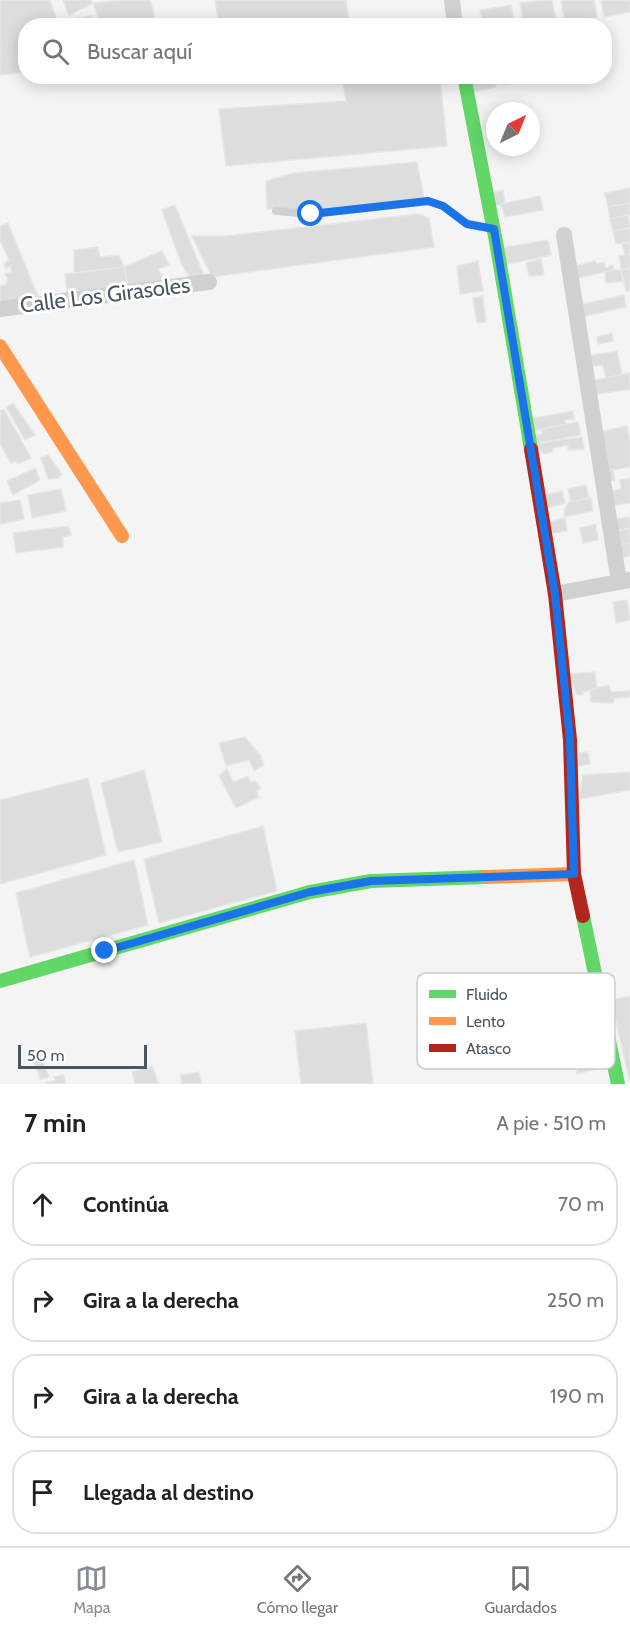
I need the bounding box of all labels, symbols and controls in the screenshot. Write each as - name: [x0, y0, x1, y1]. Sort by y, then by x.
- search box: [18, 18, 612, 84]
- icon: search: [39, 35, 72, 68]
- text: Buscar aquí: [87, 38, 192, 65]
- north arrow: [486, 102, 540, 156]
- route start: [297, 200, 323, 226]
- street label: Calle Los Girasoles: [19, 271, 191, 319]
- route end: [91, 937, 117, 963]
- legend: [417, 973, 615, 1069]
- text: Fluido: [466, 985, 508, 1004]
- text: Lento: [466, 1012, 505, 1031]
- text: Atasco: [466, 1039, 511, 1058]
- scale bar: [18, 1042, 147, 1070]
- text: 50 m: [27, 1046, 64, 1065]
- text: 7 min: [24, 1107, 86, 1139]
- text: A pie · 510 m: [496, 1111, 606, 1135]
- icon: ahead: [26, 1188, 59, 1221]
- text: Continúa: [83, 1191, 169, 1218]
- text: 70 m: [558, 1192, 604, 1216]
- icon: right: [26, 1284, 59, 1317]
- text: Gira a la derecha: [83, 1287, 239, 1314]
- text: 250 m: [547, 1288, 604, 1312]
- icon: right: [26, 1380, 59, 1413]
- text: Gira a la derecha: [83, 1383, 239, 1410]
- text: 190 m: [550, 1384, 604, 1408]
- icon: arrive: [26, 1476, 59, 1509]
- text: Llegada al destino: [83, 1479, 254, 1506]
- tab: Mapa: [73, 1562, 110, 1617]
- tab: Cómo llegar: [257, 1562, 338, 1617]
- tab: Guardados: [484, 1562, 557, 1617]

